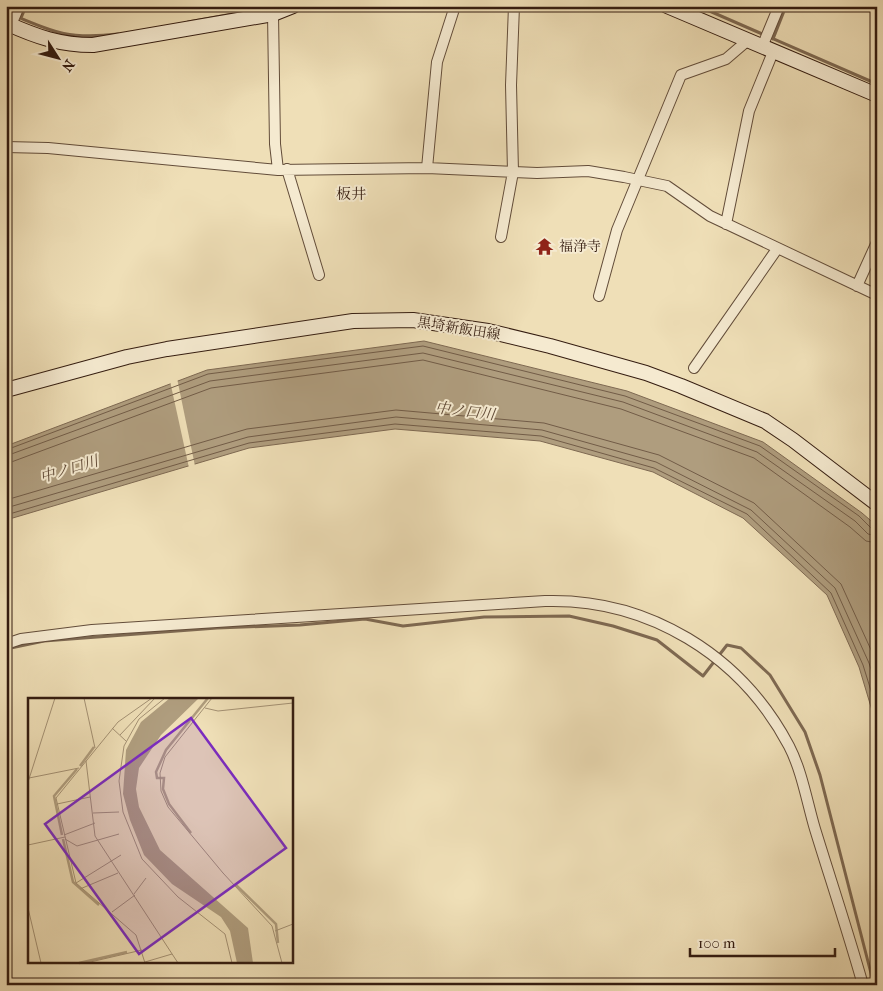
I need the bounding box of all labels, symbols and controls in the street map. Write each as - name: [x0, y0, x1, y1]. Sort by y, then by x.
- north arrow: [32, 32, 82, 82]
- text: N: [58, 56, 78, 75]
- district label: 板井: [336, 185, 366, 203]
- temple icon: 福浄寺: [535, 236, 555, 256]
- place label: 福浄寺: [559, 238, 601, 255]
- street label: 黒埼新飯田線: [416, 314, 502, 343]
- water label: 中ノ口川: [434, 398, 498, 424]
- water label: 中ノ口川: [38, 451, 102, 486]
- inset map: [28, 698, 292, 964]
- scale bar: [690, 926, 836, 958]
- text: 100 m: [698, 934, 736, 952]

